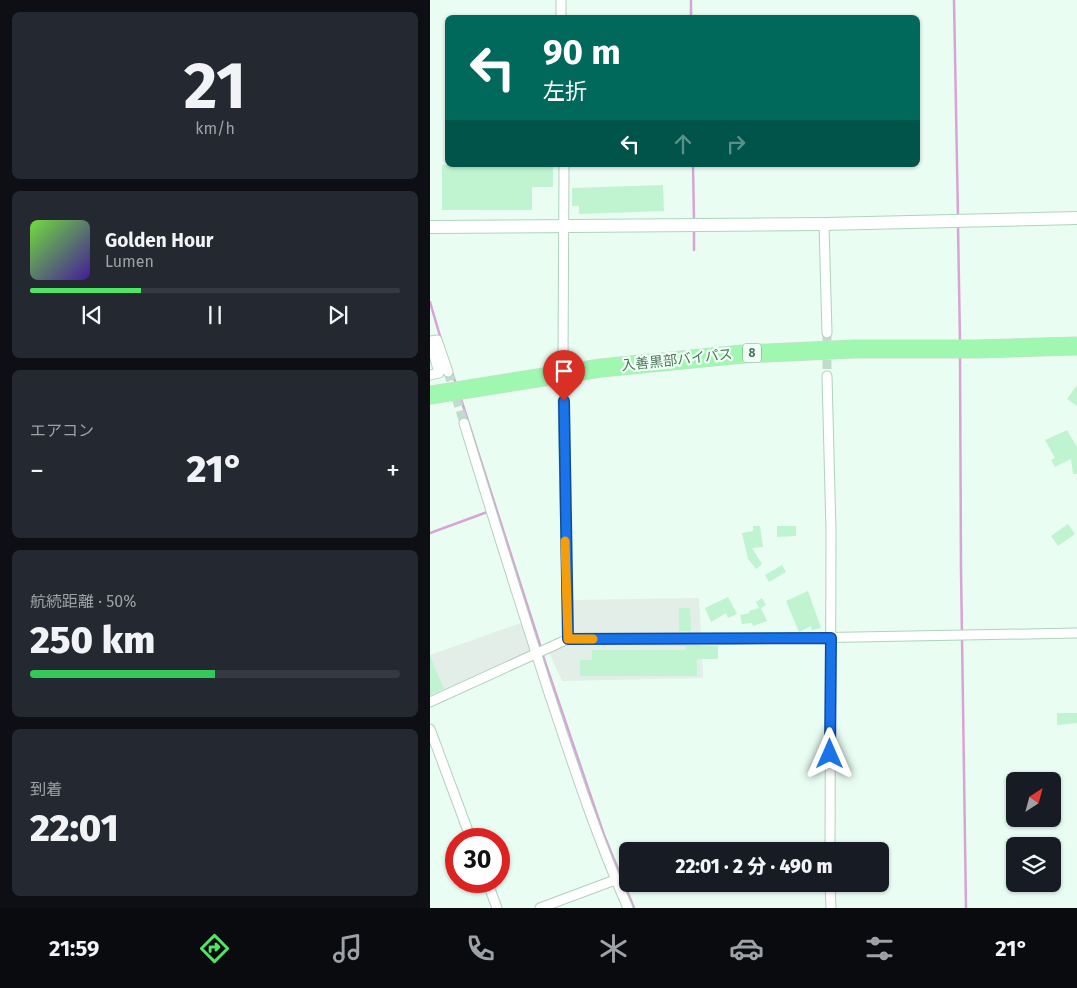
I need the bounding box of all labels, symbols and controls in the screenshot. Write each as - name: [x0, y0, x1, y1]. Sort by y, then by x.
- text: 90 m: [543, 31, 621, 73]
- icon: left: [460, 35, 525, 100]
- text: 21: [184, 47, 246, 125]
- text: 左折: [543, 78, 587, 105]
- text: km/h: [195, 119, 235, 138]
- icon: left: [616, 130, 644, 158]
- icon: ahead: [669, 130, 697, 158]
- icon: right: [722, 130, 750, 158]
- text: Golden Hour: [105, 229, 214, 252]
- text: Lumen: [105, 252, 154, 271]
- icon: previous: [78, 301, 106, 329]
- icon: pause: [201, 301, 229, 329]
- icon: next: [324, 301, 352, 329]
- road number: 8: [743, 343, 761, 362]
- street label: 入善黒部バイパス: [621, 346, 733, 374]
- pin: [543, 350, 585, 401]
- icon: arrive: [550, 357, 578, 385]
- text: エアコン: [30, 421, 94, 440]
- text: 21°: [187, 446, 243, 492]
- text: −: [30, 454, 44, 487]
- text: +: [386, 454, 400, 487]
- text: 航続距離 · 50%: [30, 592, 136, 611]
- text: 250 km: [30, 617, 155, 663]
- position arrow: [803, 727, 855, 779]
- north arrow: [1006, 772, 1061, 828]
- map controls: [1006, 772, 1061, 892]
- text: 到着: [30, 780, 62, 799]
- text: 22:01: [30, 805, 119, 851]
- speed limit sign: 30: [445, 828, 510, 893]
- button: layers: [1006, 837, 1061, 892]
- text: 22:01 · 2 分 · 490 m: [675, 855, 833, 878]
- icon: directions: [197, 931, 232, 966]
- icon: music: [330, 931, 365, 966]
- icon: phone: [463, 931, 498, 966]
- icon: climate: [596, 931, 631, 966]
- icon: car: [729, 931, 764, 966]
- icon: filters: [862, 931, 897, 966]
- text: 21:59: [49, 935, 99, 962]
- text: 21°: [995, 935, 1028, 962]

